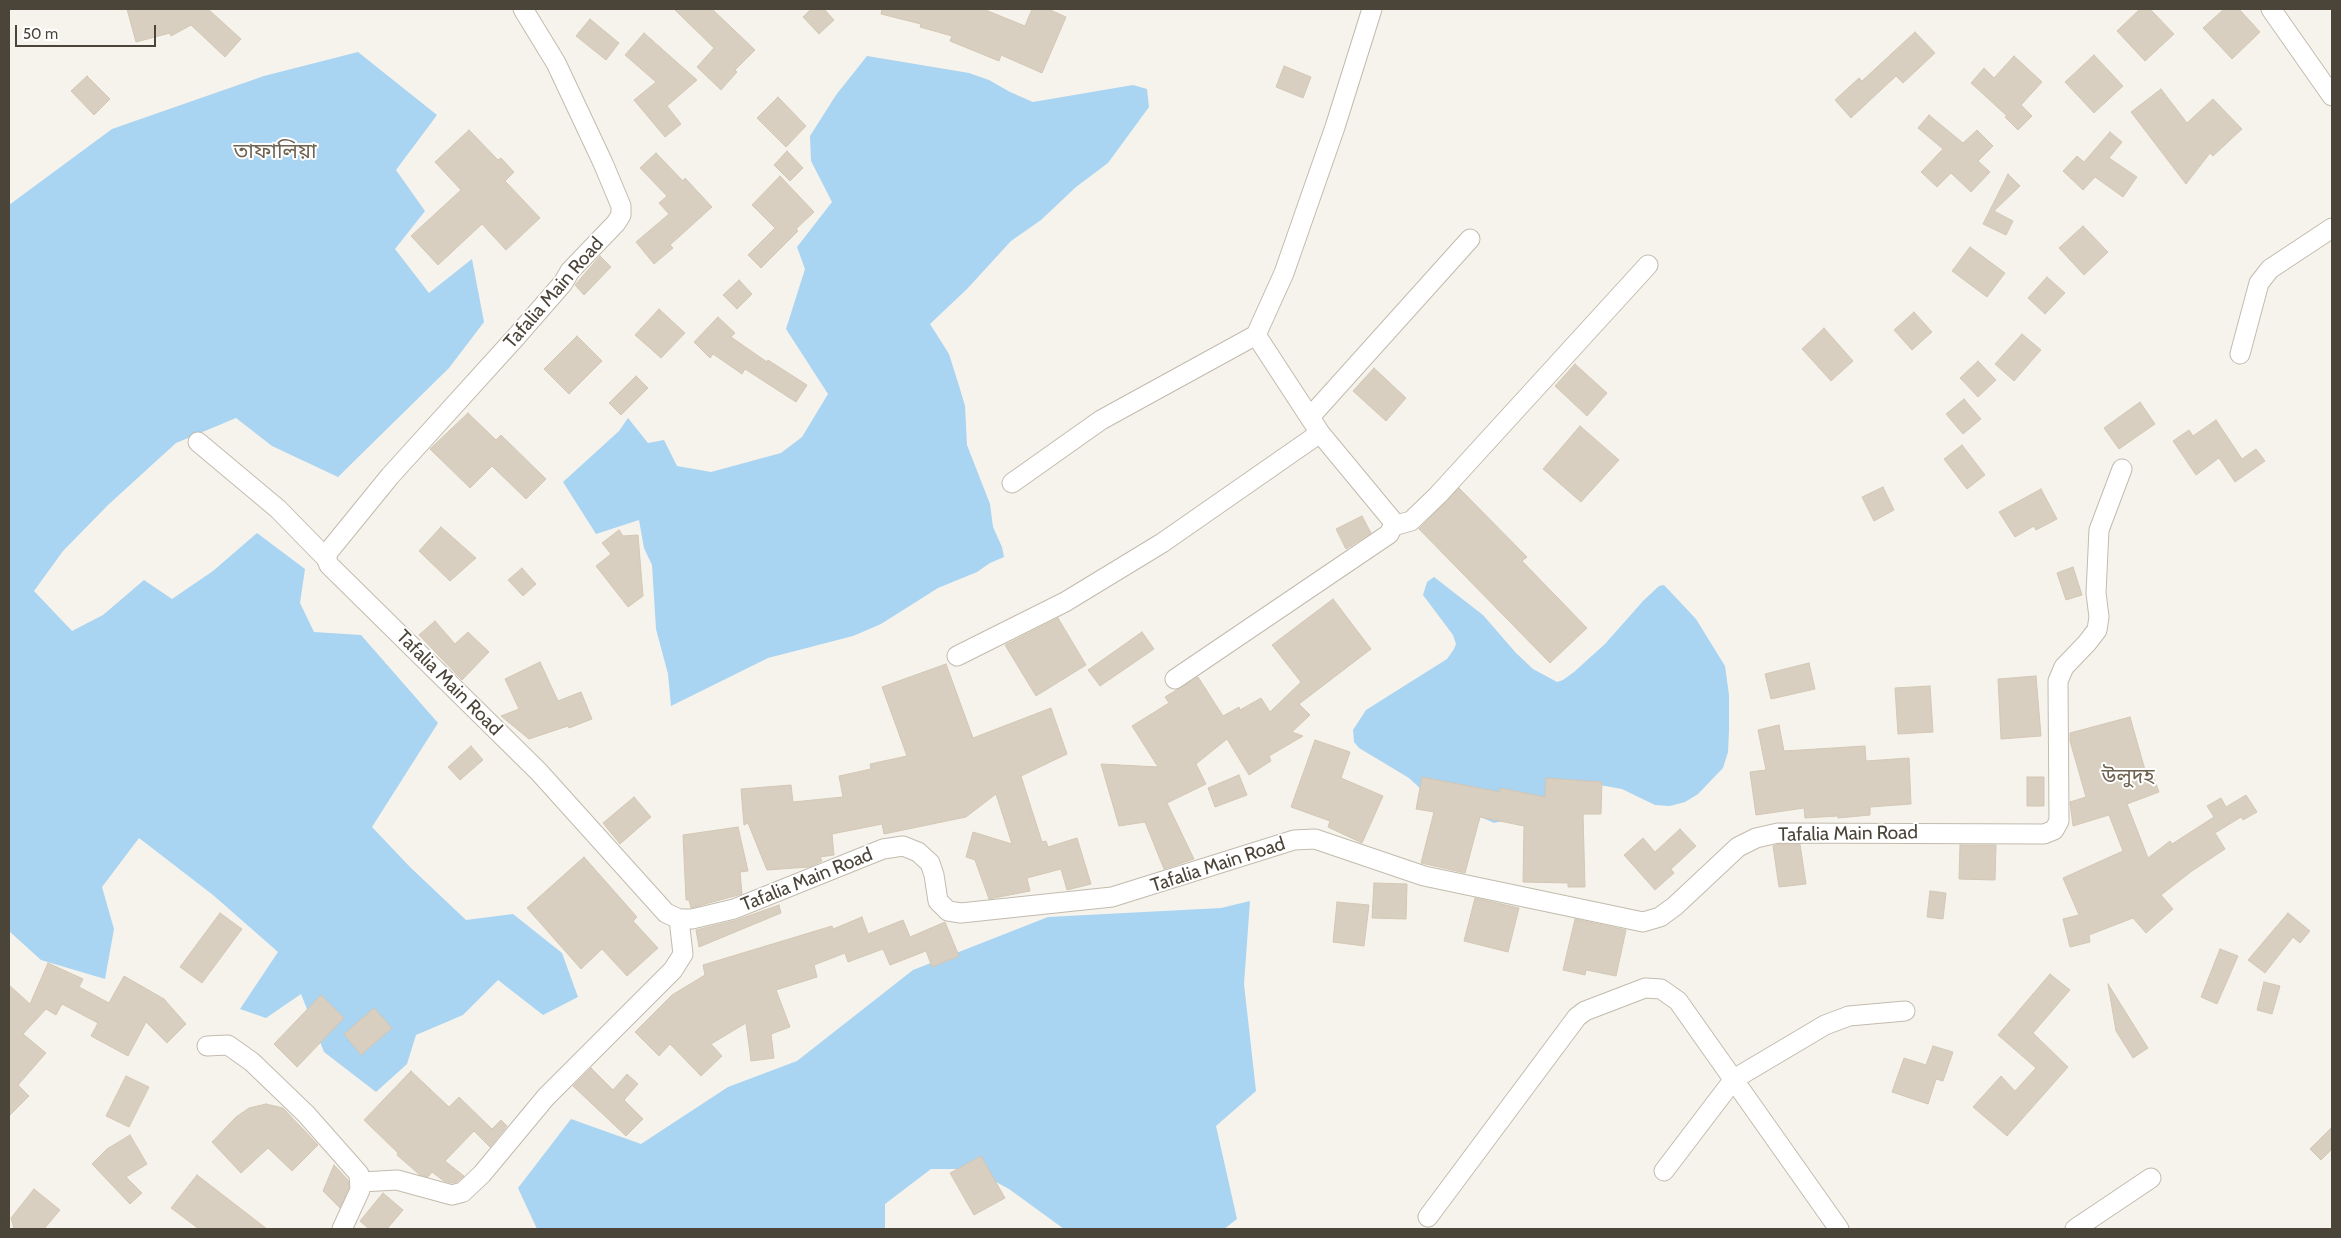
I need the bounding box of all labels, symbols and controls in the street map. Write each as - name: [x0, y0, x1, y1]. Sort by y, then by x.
- scale bar: [18, 15, 159, 47]
- text: 50 m: [23, 25, 58, 43]
- district label: তাফালিয়া: [233, 139, 317, 165]
- street label: Tafalia Main Road: [500, 233, 608, 353]
- street label: Tafalia Main Road: [392, 626, 506, 740]
- district label: উলুদহ: [2101, 764, 2155, 790]
- street label: Tafalia Main Road: [1778, 821, 1918, 847]
- street label: Tafalia Main Road: [1148, 833, 1288, 897]
- street label: Tafalia Main Road: [738, 843, 876, 917]

